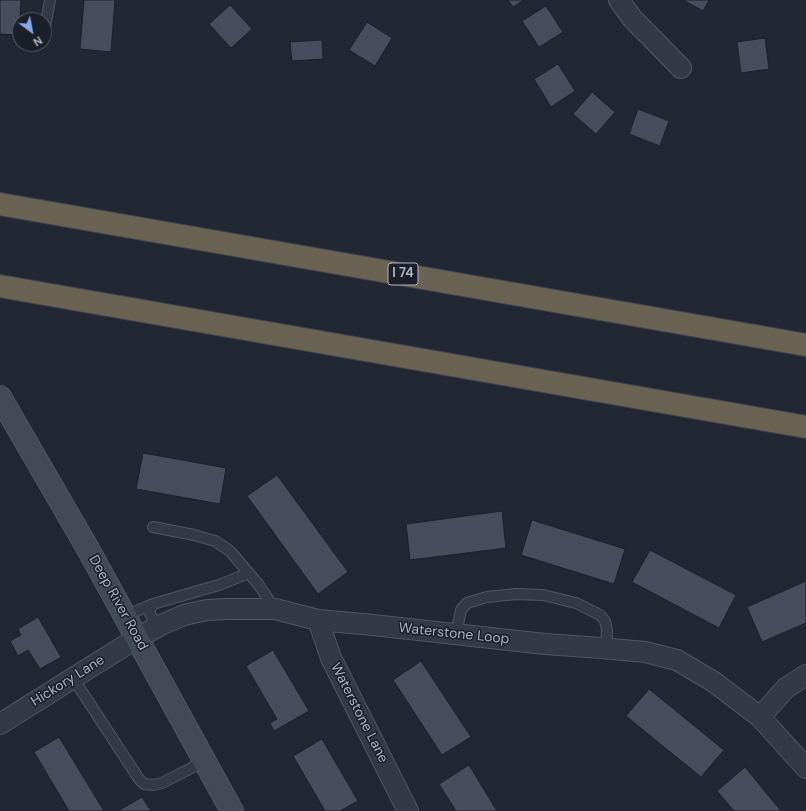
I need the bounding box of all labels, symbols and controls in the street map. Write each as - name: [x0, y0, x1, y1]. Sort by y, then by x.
- north arrow: [12, 12, 52, 52]
- text: N: [31, 33, 45, 49]
- road number: I 74: [388, 263, 418, 285]
- street label: Deep River Road: [85, 552, 151, 654]
- street label: Waterstone Loop: [398, 620, 510, 648]
- street label: Hickory Lane: [28, 652, 108, 710]
- street label: Waterstone Lane: [327, 660, 391, 766]

